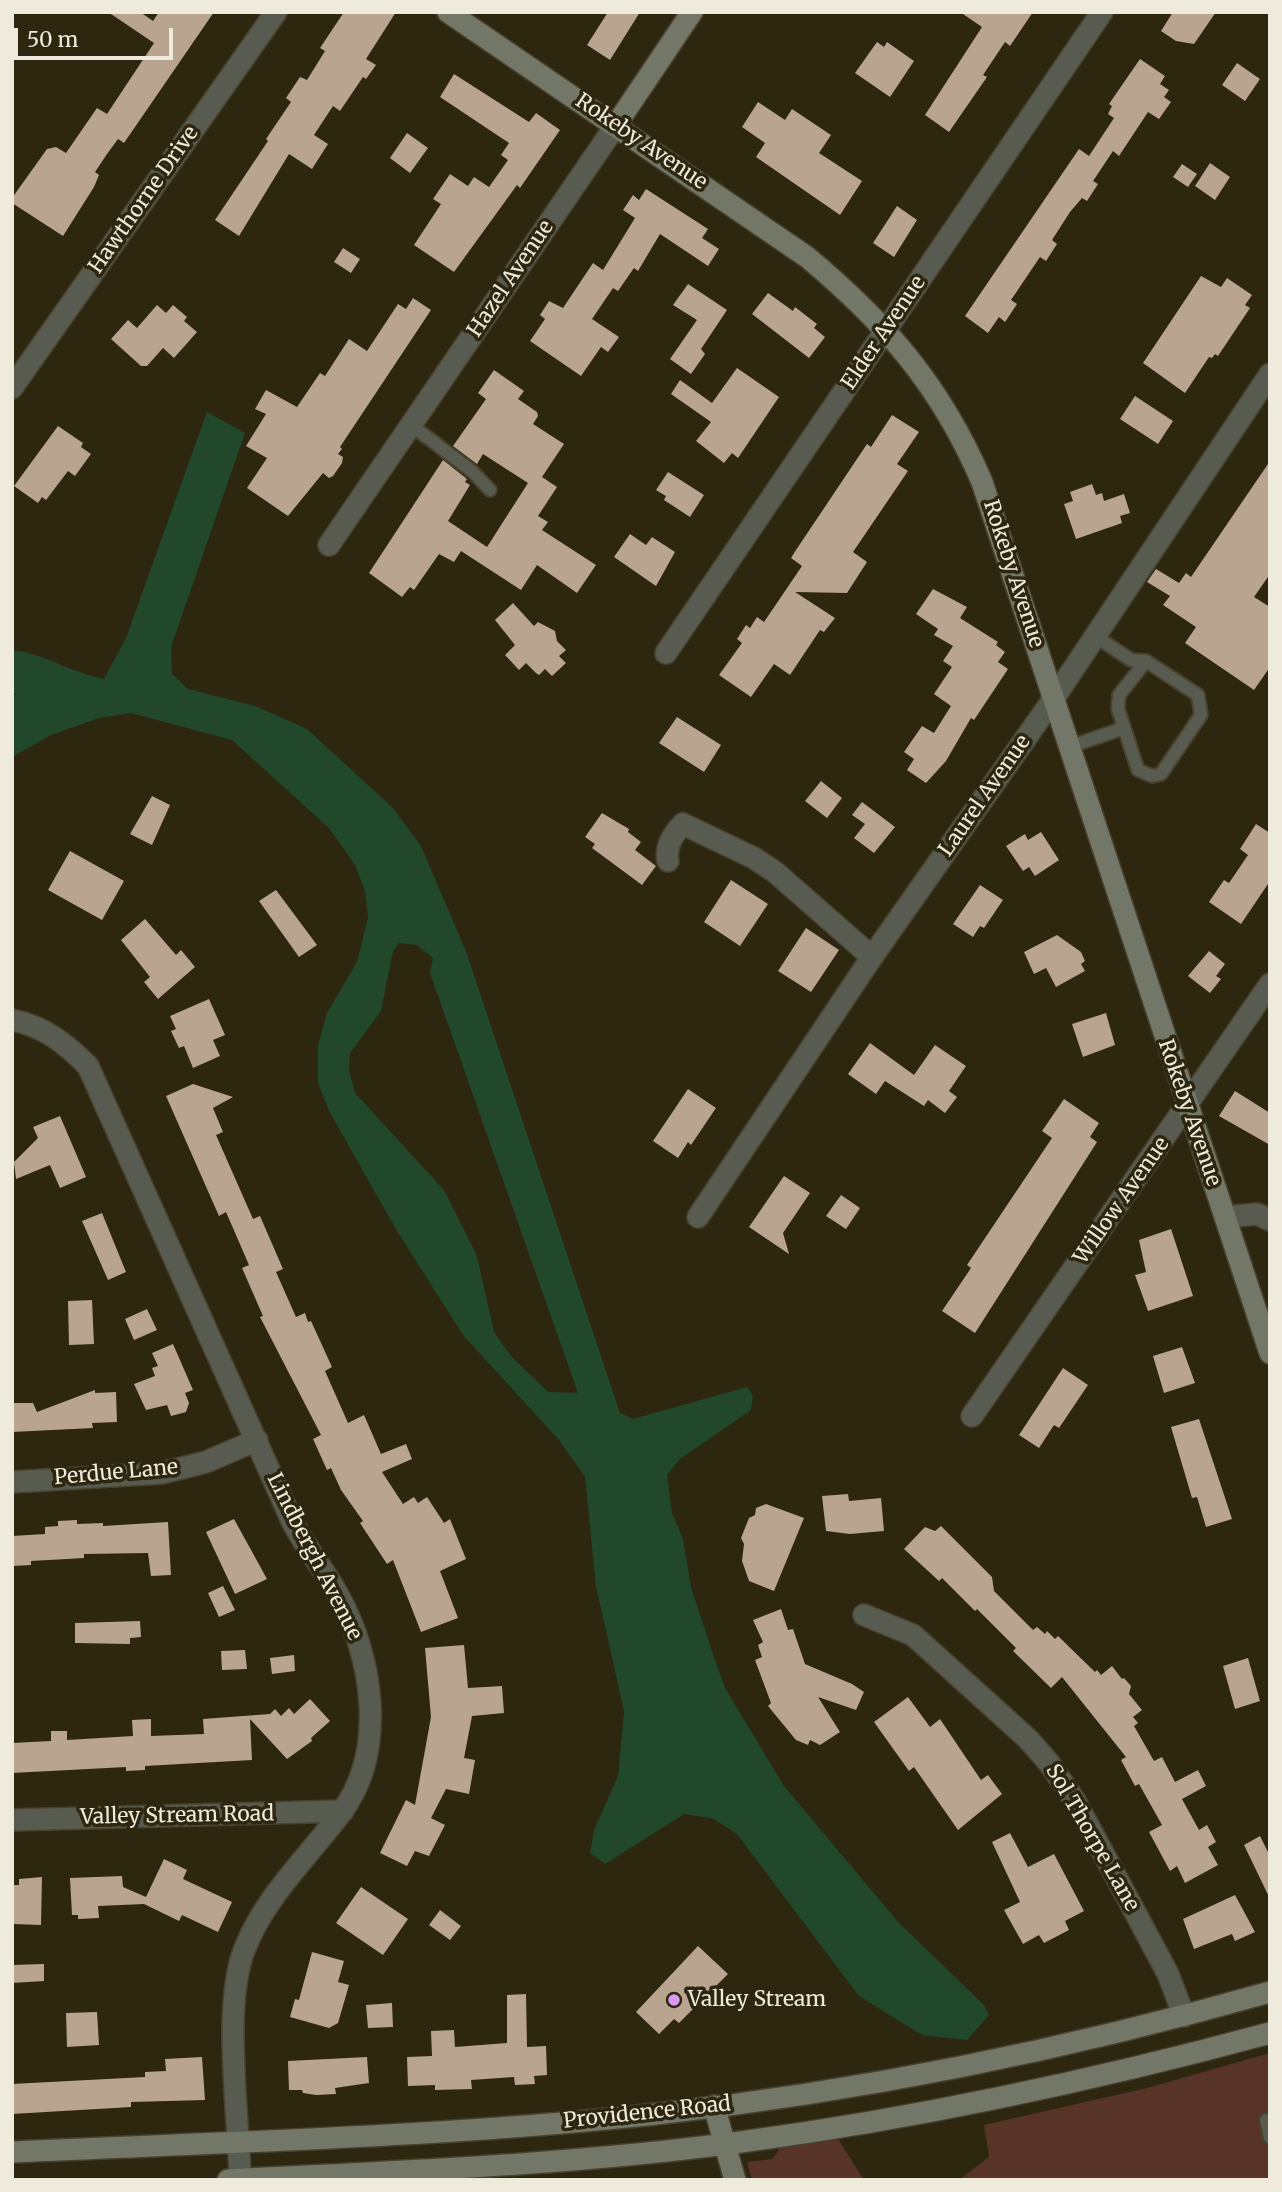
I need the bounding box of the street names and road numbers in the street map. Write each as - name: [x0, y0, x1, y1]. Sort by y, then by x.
- street label: Rokeby Avenue: [570, 89, 712, 195]
- street label: Hawthorne Drive: [84, 122, 204, 278]
- street label: Hazel Avenue: [463, 216, 559, 342]
- street label: Elder Avenue: [837, 271, 931, 395]
- street label: Rokeby Avenue: [977, 497, 1049, 651]
- street label: Laurel Avenue: [934, 730, 1036, 862]
- street label: Rokeby Avenue: [1152, 1036, 1226, 1190]
- street label: Willow Avenue: [1069, 1133, 1175, 1269]
- street label: Perdue Lane: [53, 1455, 179, 1491]
- street label: Lindbergh Avenue: [261, 1469, 367, 1645]
- street label: Sol Thorpe Lane: [1040, 1760, 1144, 1916]
- street label: Valley Stream Road: [80, 1802, 274, 1830]
- street label: Providence Road: [562, 2092, 732, 2134]

